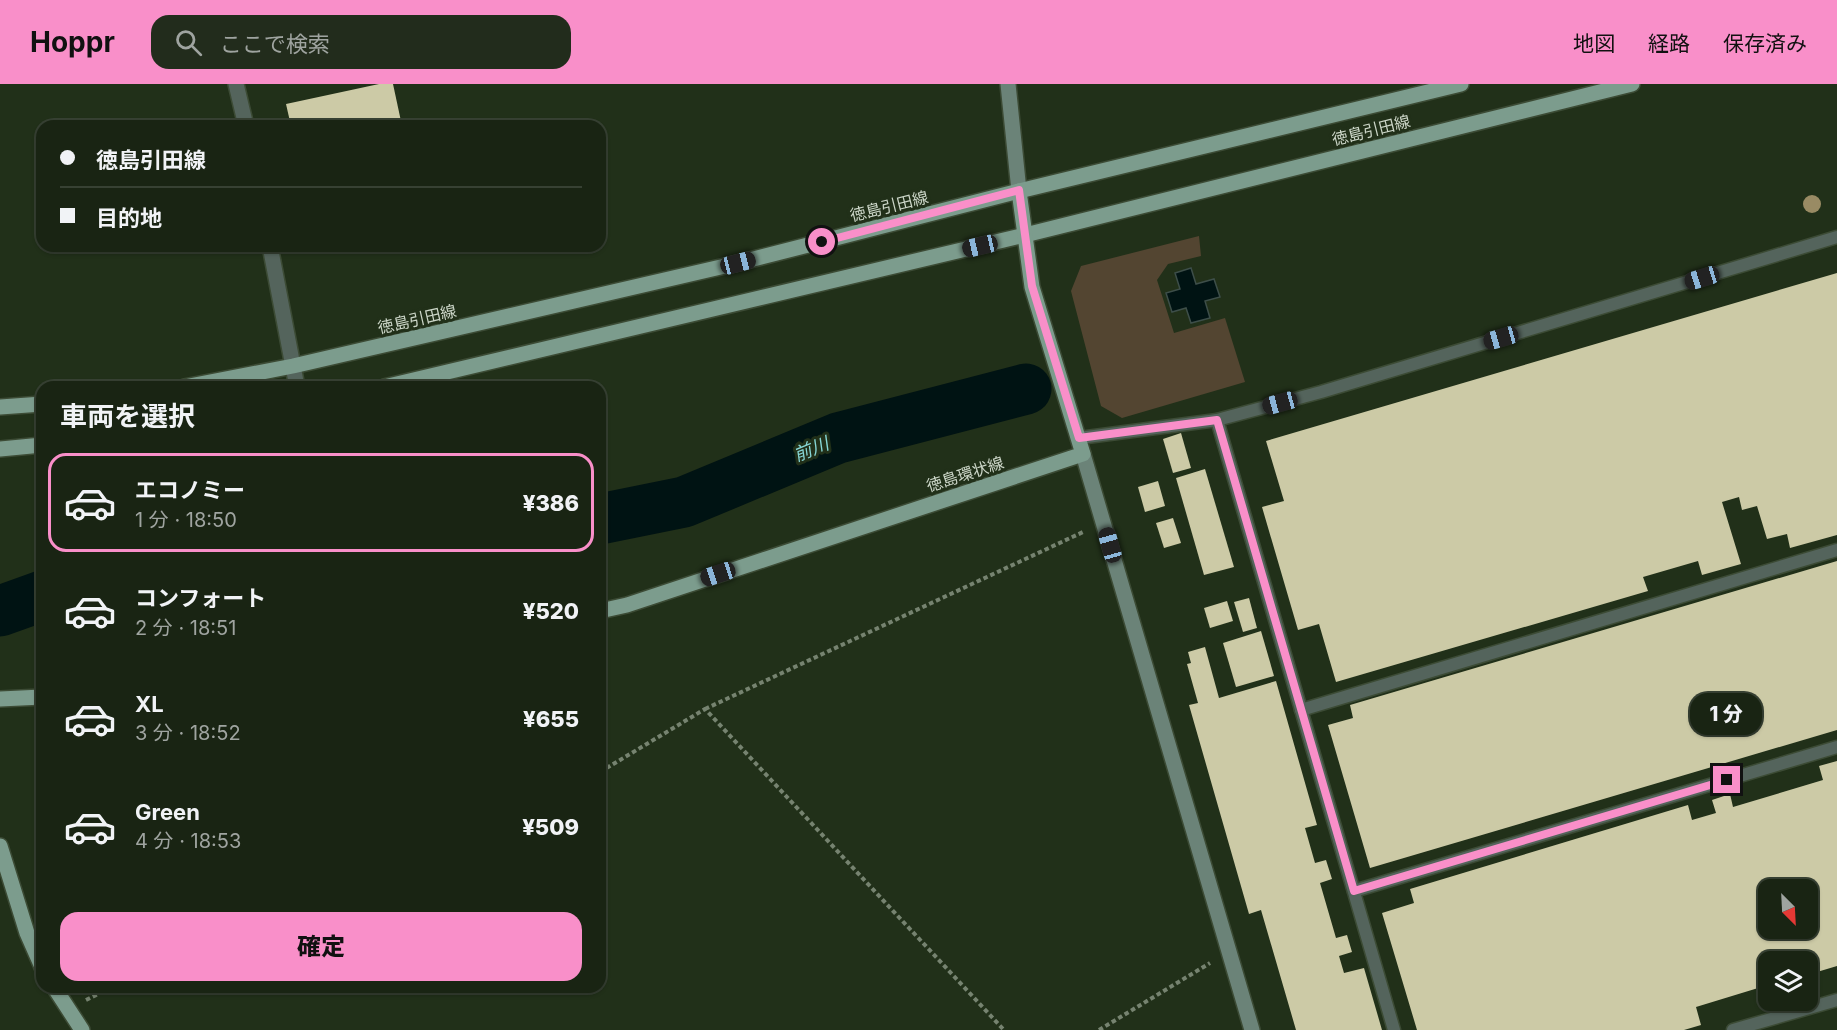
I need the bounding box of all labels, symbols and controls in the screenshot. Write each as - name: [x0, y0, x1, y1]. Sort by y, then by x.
- search box: [151, 15, 571, 69]
- text: Hoppr: [30, 25, 115, 59]
- icon: search: [172, 26, 205, 59]
- text: ここで検索: [220, 31, 330, 57]
- text: 地図: [1573, 31, 1615, 56]
- text: 経路: [1648, 31, 1690, 56]
- text: 保存済み: [1723, 31, 1807, 56]
- street label: 徳島引田線: [1330, 111, 1412, 149]
- text: 徳島引田線: [96, 147, 206, 173]
- street label: 徳島引田線: [848, 187, 930, 225]
- text: 目的地: [96, 205, 162, 231]
- route start: [808, 228, 835, 255]
- car: [960, 233, 1000, 259]
- car: [718, 250, 758, 276]
- car: [1682, 264, 1722, 292]
- street label: 徳島引田線: [376, 300, 458, 338]
- car: [1481, 324, 1521, 352]
- car: [1260, 390, 1300, 416]
- text: 車両を選択: [60, 400, 195, 433]
- water label: 前川: [790, 432, 833, 465]
- street label: 徳島環状線: [924, 452, 1006, 496]
- icon: car: [63, 476, 117, 530]
- text: エコノミー: [135, 477, 245, 503]
- text: ¥386: [523, 490, 579, 516]
- text: 1 分 · 18:50: [135, 508, 237, 532]
- car: [1096, 525, 1124, 565]
- car: [698, 560, 738, 588]
- icon: car: [63, 584, 117, 638]
- text: コンフォート: [135, 585, 266, 611]
- text: ¥520: [523, 598, 579, 624]
- text: 2 分 · 18:51: [135, 616, 236, 640]
- text: XL: [135, 691, 164, 717]
- icon: car: [63, 692, 117, 746]
- callout: 1 分: [1691, 693, 1763, 735]
- text: 1 分: [1709, 702, 1743, 726]
- text: ¥655: [523, 706, 579, 732]
- text: 3 分 · 18:52: [135, 721, 241, 745]
- route end: [1713, 766, 1740, 793]
- text: Green: [135, 799, 200, 825]
- icon: car: [63, 800, 117, 854]
- text: ¥509: [522, 814, 579, 840]
- text: 4 分 · 18:53: [135, 829, 241, 853]
- north arrow: [1758, 879, 1818, 939]
- map controls: [1758, 879, 1818, 1011]
- button: 確定: [60, 912, 582, 981]
- button: layers: [1758, 951, 1818, 1011]

